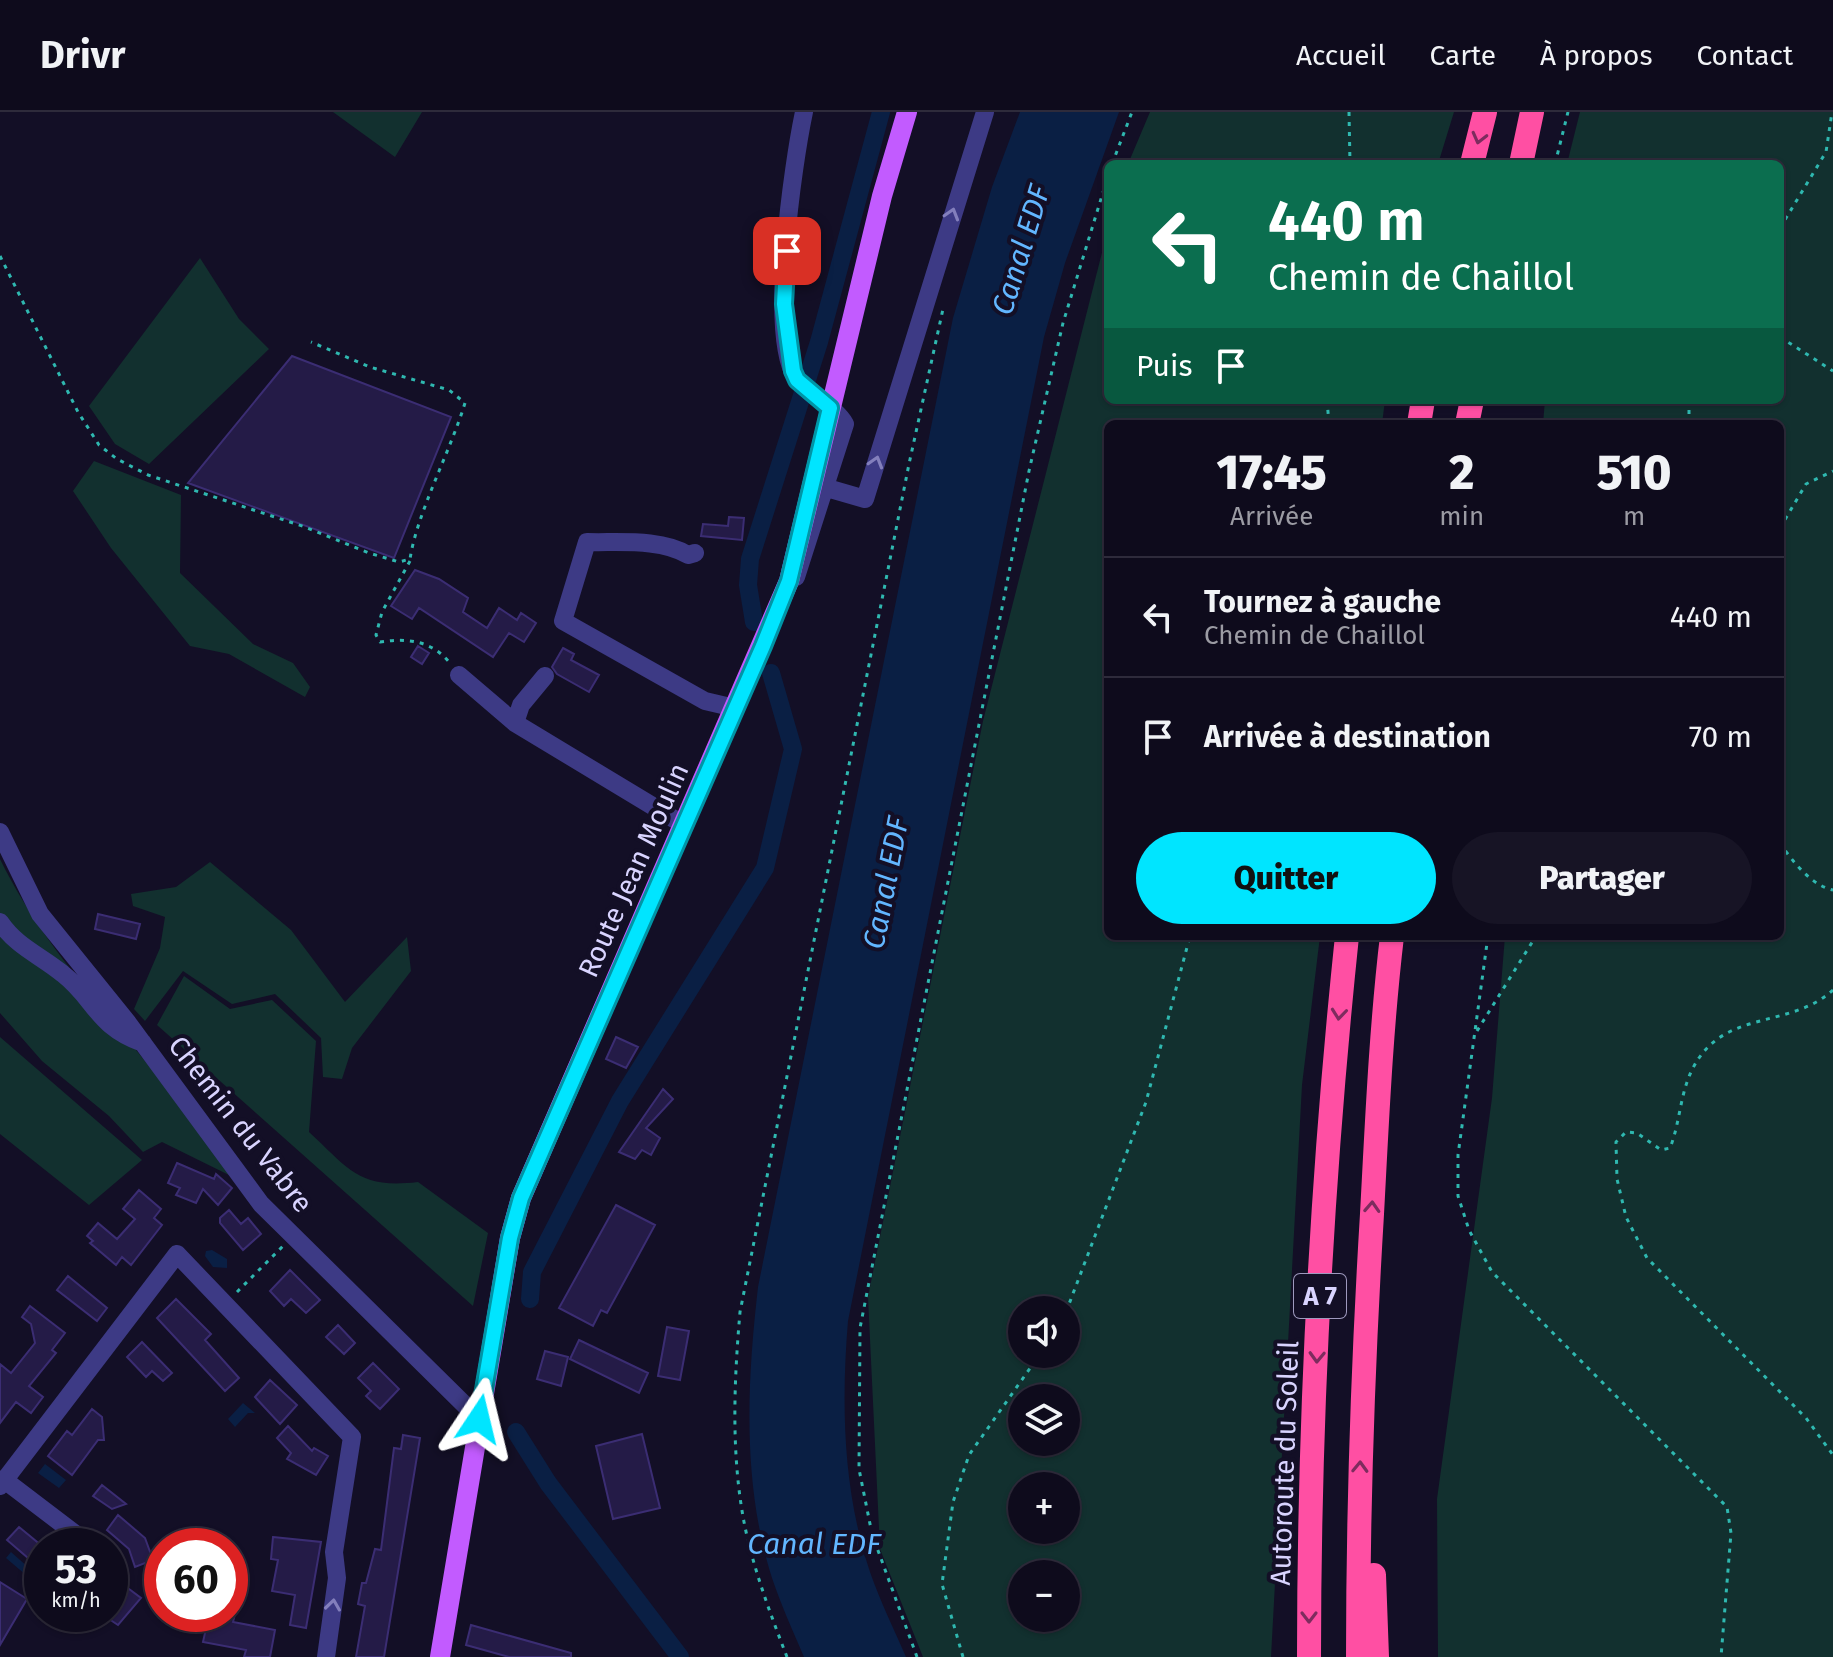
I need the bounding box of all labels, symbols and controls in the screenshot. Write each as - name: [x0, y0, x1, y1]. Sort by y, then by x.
- text: Drivr: [40, 32, 125, 78]
- text: Accueil: [1296, 39, 1386, 72]
- text: Carte: [1430, 39, 1496, 72]
- text: À propos: [1540, 39, 1652, 72]
- text: Contact: [1696, 39, 1793, 72]
- one-way arrow: [1471, 131, 1488, 144]
- water label: Canal EDF: [984, 179, 1058, 319]
- text: 440 m: [1268, 188, 1425, 255]
- icon: left: [1136, 192, 1240, 296]
- one-way arrow: [943, 207, 959, 221]
- pin: [753, 217, 821, 285]
- icon: arrive: [765, 229, 809, 273]
- text: Chemin de Chaillol: [1268, 256, 1574, 300]
- icon: arrive: [1209, 344, 1253, 388]
- text: Puis: [1136, 348, 1193, 384]
- text: 17:45: [1217, 444, 1327, 502]
- text: 2: [1449, 444, 1474, 502]
- text: 510: [1597, 444, 1671, 502]
- one-way arrow: [867, 456, 883, 470]
- text: Arrivée: [1230, 501, 1313, 532]
- text: min: [1439, 501, 1484, 532]
- text: m: [1623, 501, 1645, 532]
- text: Tournez à gauche: [1204, 584, 1441, 620]
- icon: left: [1136, 595, 1180, 639]
- text: 440 m: [1670, 599, 1752, 635]
- text: Chemin de Chaillol: [1204, 620, 1425, 651]
- icon: arrive: [1136, 715, 1180, 759]
- text: Arrivée à destination: [1204, 719, 1491, 755]
- text: 70 m: [1689, 719, 1752, 755]
- street label: Route Jean Moulin: [571, 758, 696, 982]
- water label: Canal EDF: [856, 813, 917, 952]
- button: Quitter: [1136, 832, 1436, 924]
- button: Partager: [1452, 832, 1752, 924]
- one-way arrow: [1330, 1008, 1347, 1021]
- street label: Chemin du Vabre: [161, 1030, 320, 1219]
- one-way arrow: [1363, 1200, 1380, 1213]
- road number: A 7: [1294, 1274, 1346, 1318]
- map controls: [1008, 1296, 1080, 1632]
- button: sound: [1008, 1296, 1080, 1368]
- street label: Autoroute du Soleil: [1264, 1340, 1305, 1586]
- one-way arrow: [1309, 1351, 1326, 1364]
- position arrow: [437, 1377, 521, 1461]
- button: layers: [1008, 1384, 1080, 1456]
- one-way arrow: [1352, 1460, 1369, 1473]
- button: +: [1008, 1472, 1080, 1544]
- water label: Canal EDF: [747, 1526, 882, 1562]
- speed limit sign: 60: [144, 1528, 248, 1632]
- text: 53: [55, 1546, 97, 1594]
- button: −: [1008, 1560, 1080, 1632]
- text: km/h: [51, 1588, 101, 1612]
- one-way arrow: [324, 1598, 341, 1612]
- one-way arrow: [1300, 1611, 1318, 1624]

